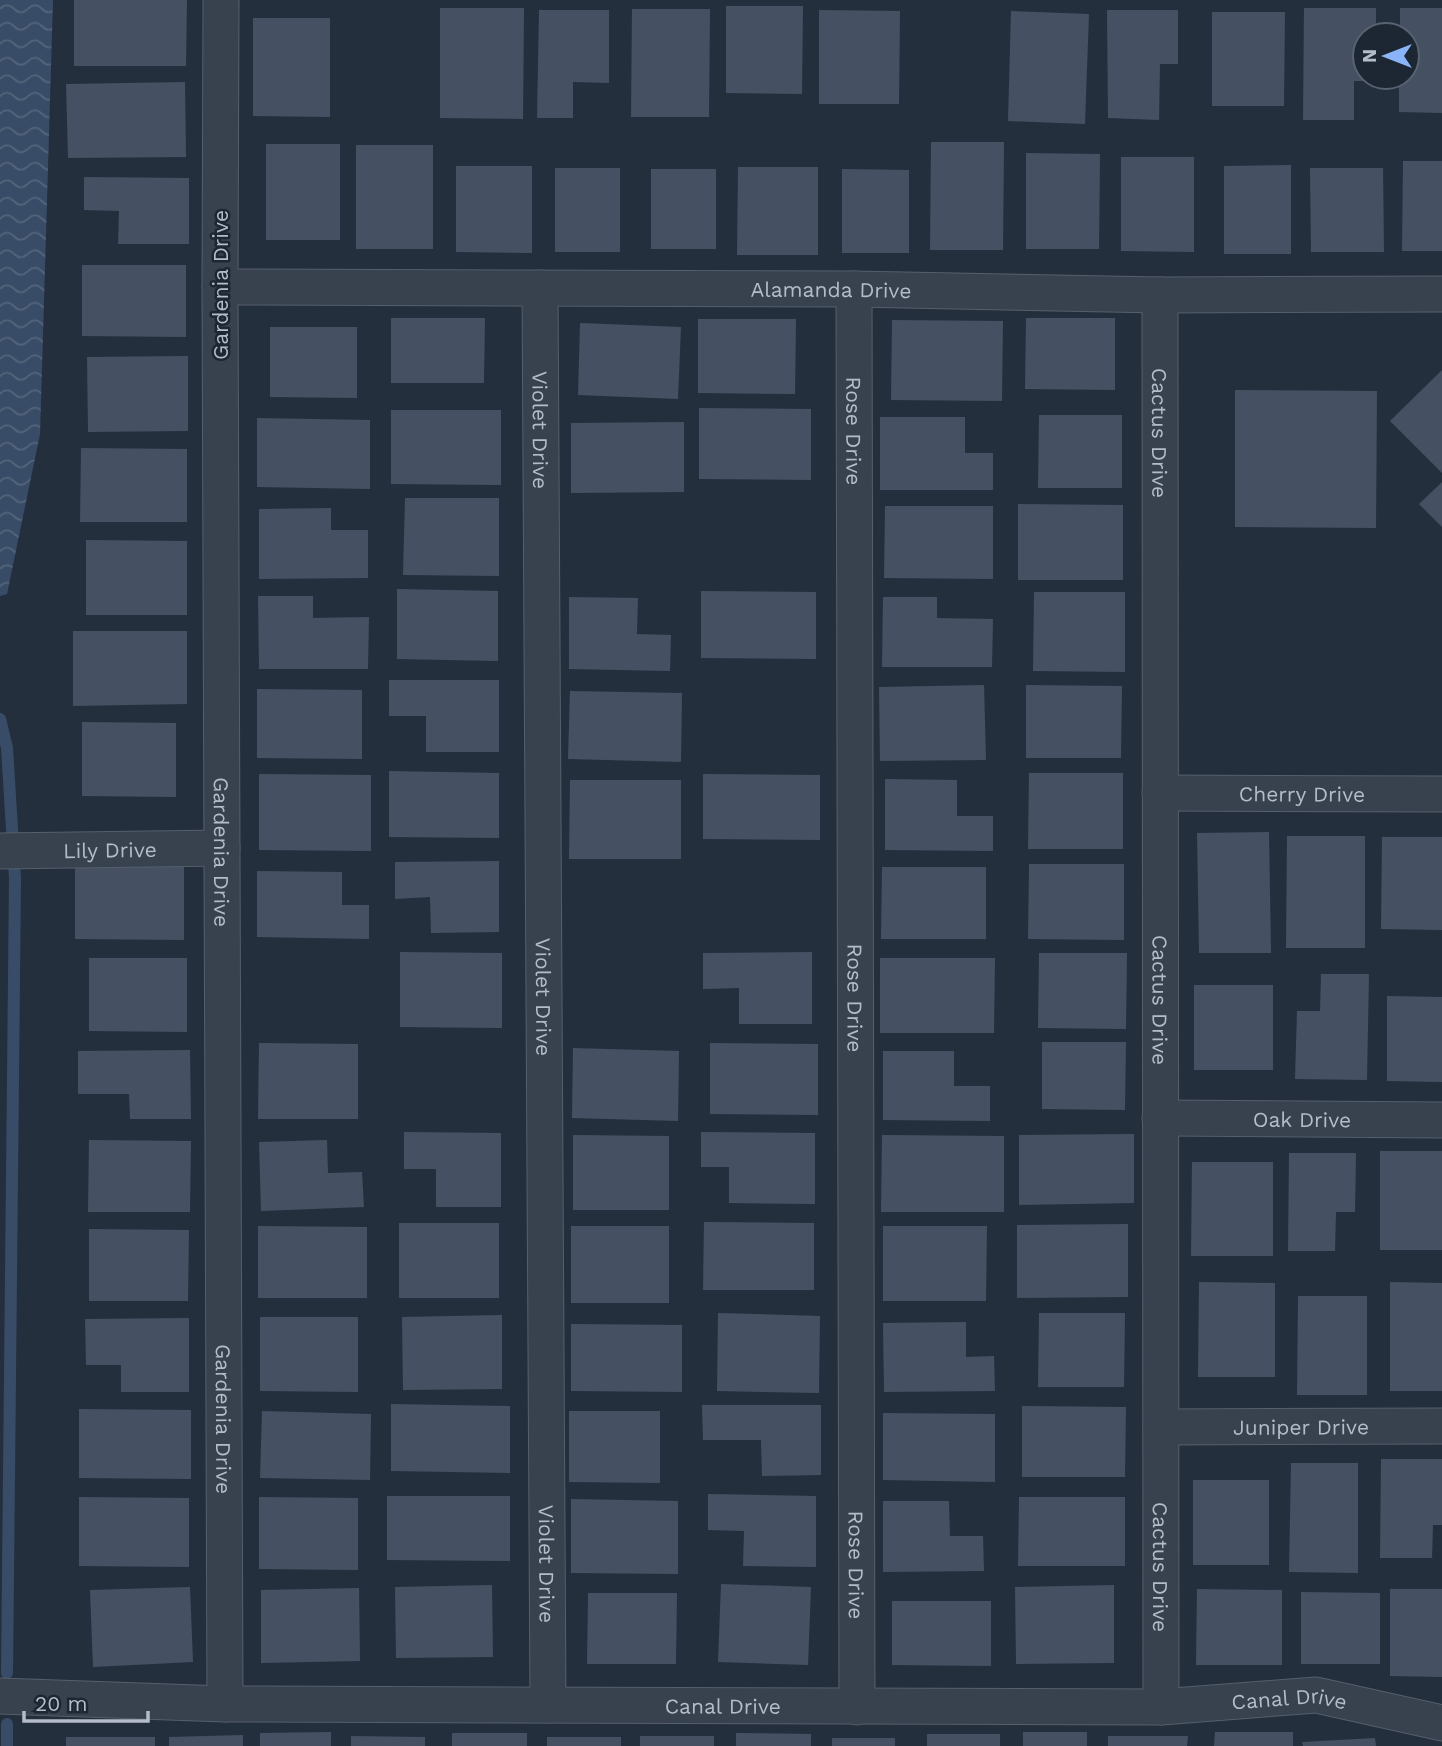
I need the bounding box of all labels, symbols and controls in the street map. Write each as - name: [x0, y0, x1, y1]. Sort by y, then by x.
- north arrow: [1351, 21, 1421, 91]
- text: N: [1358, 49, 1381, 63]
- street label: Gardenia Drive: [208, 210, 233, 360]
- street label: Alamanda Drive: [750, 276, 912, 303]
- street label: Cactus Drive: [1148, 368, 1173, 498]
- street label: Violet Drive: [528, 371, 554, 489]
- street label: Rose Drive: [842, 377, 867, 485]
- street label: Gardenia Drive: [209, 777, 235, 927]
- street label: Cherry Drive: [1239, 781, 1365, 806]
- street label: Lily Drive: [63, 836, 157, 863]
- street label: Cactus Drive: [1148, 935, 1173, 1065]
- street label: Violet Drive: [531, 938, 557, 1056]
- street label: Rose Drive: [843, 944, 868, 1052]
- street label: Oak Drive: [1253, 1106, 1351, 1132]
- street label: Gardenia Drive: [211, 1344, 237, 1494]
- street label: Juniper Drive: [1233, 1414, 1369, 1439]
- street label: Cactus Drive: [1148, 1502, 1173, 1632]
- street label: Violet Drive: [534, 1505, 560, 1623]
- street label: Rose Drive: [844, 1511, 869, 1619]
- scale bar: [24, 1680, 149, 1724]
- street label: Canal Drive: [1231, 1682, 1350, 1714]
- text: 20 m: [35, 1691, 87, 1716]
- street label: Canal Drive: [665, 1693, 781, 1718]

